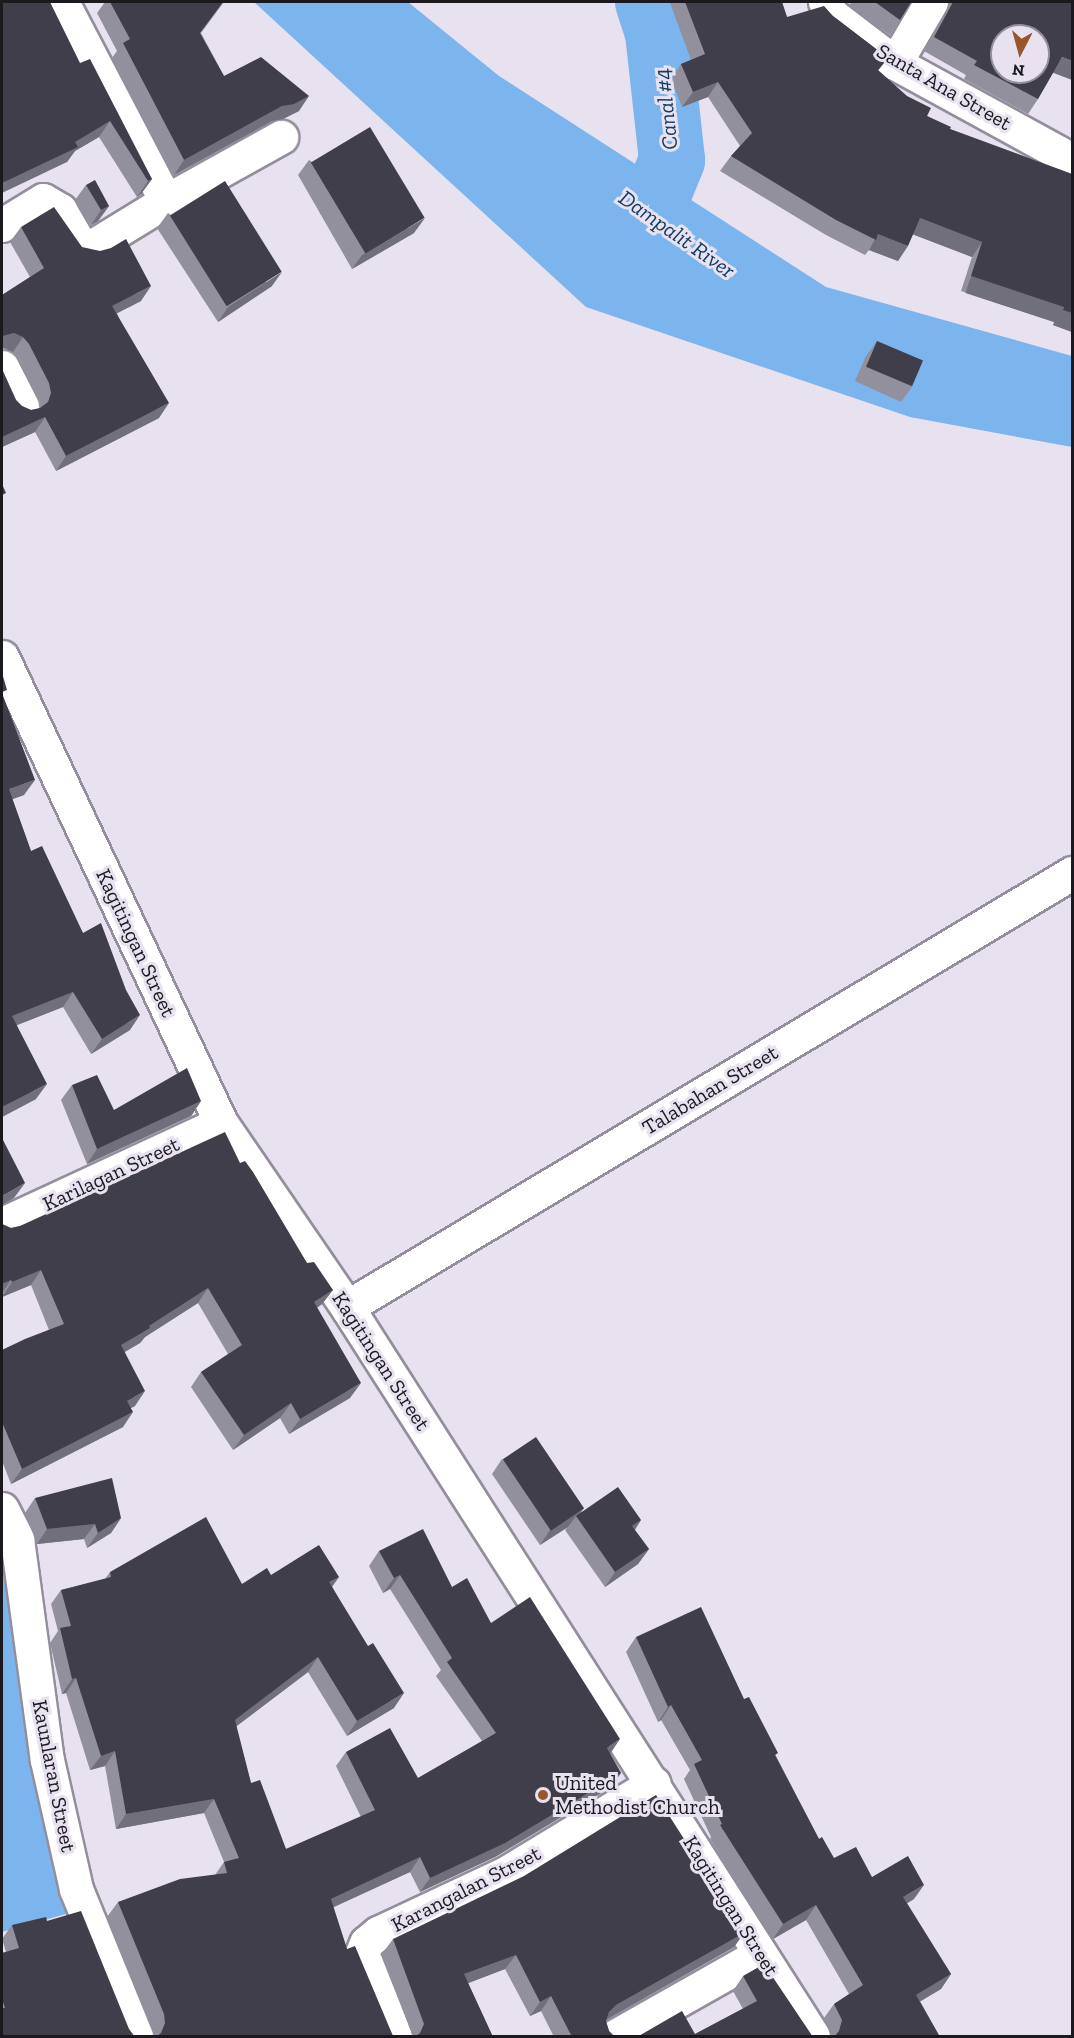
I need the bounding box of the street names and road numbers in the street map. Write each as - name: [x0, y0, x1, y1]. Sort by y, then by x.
- street label: Santa Ana Street: [872, 38, 1016, 136]
- street label: Kagitingan Street: [91, 865, 181, 1021]
- street label: Talabahan Street: [638, 1040, 782, 1140]
- street label: Karilagan Street: [39, 1131, 183, 1217]
- street label: Kagitingan Street: [327, 1287, 435, 1435]
- street label: Kaunlaran Street: [27, 1698, 81, 1854]
- street label: Kagitingan Street: [678, 1831, 784, 1981]
- street label: Karangalan Street: [387, 1841, 545, 1937]

